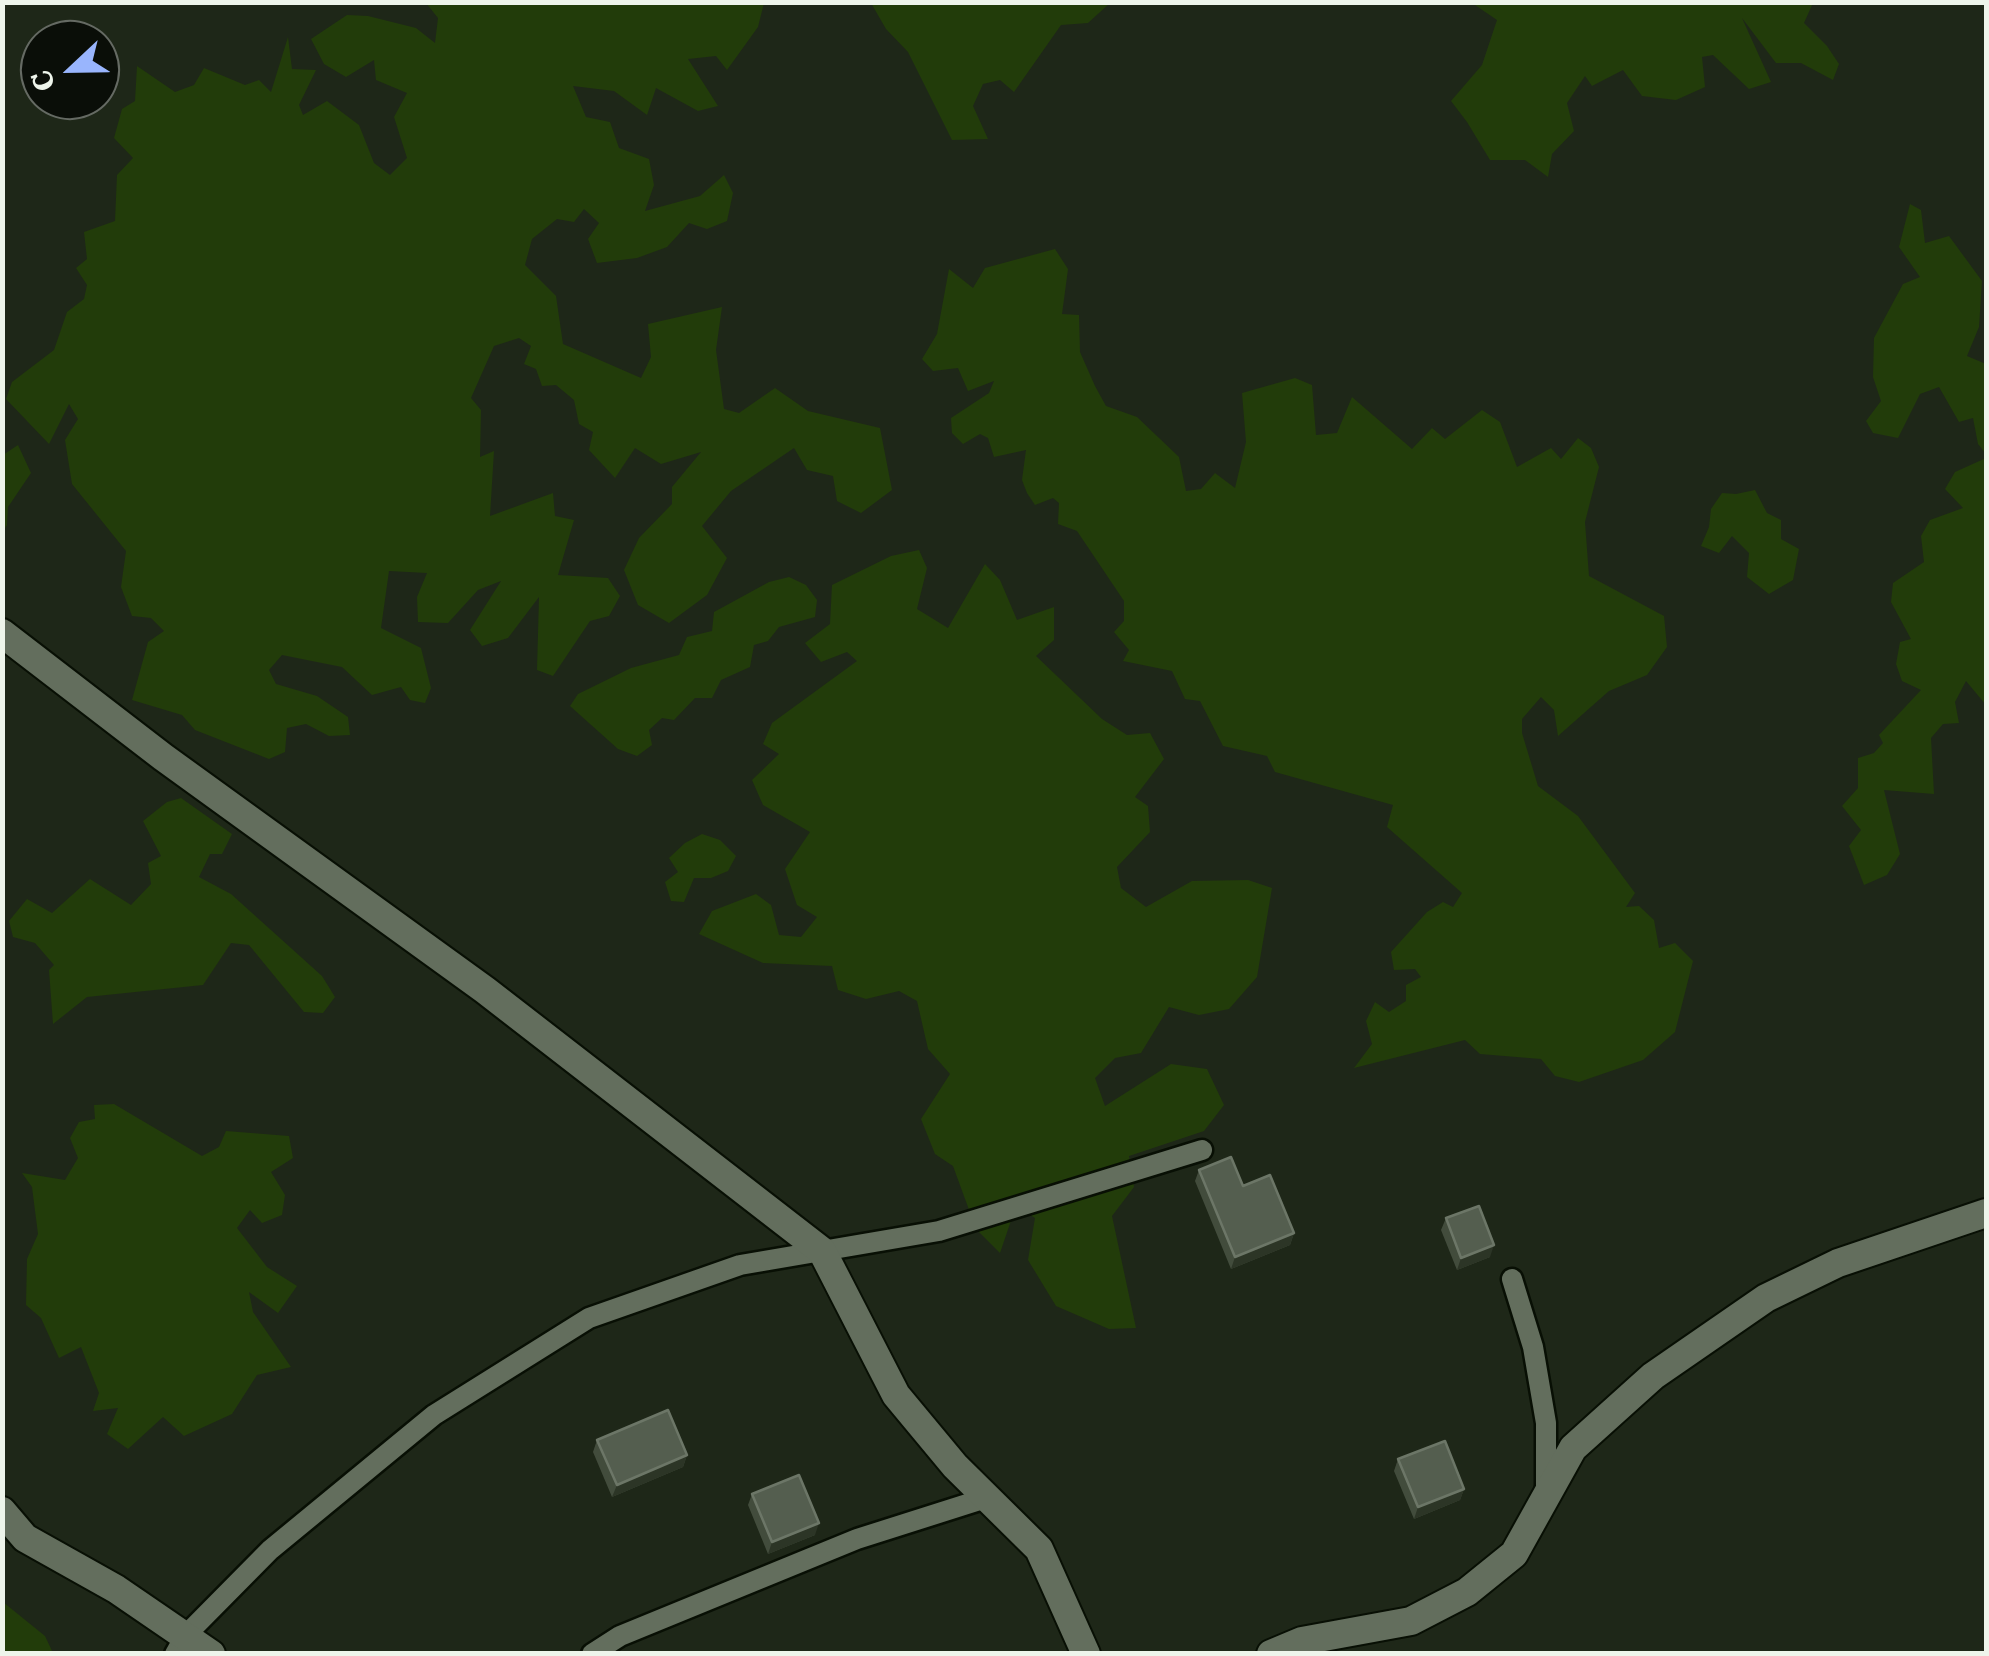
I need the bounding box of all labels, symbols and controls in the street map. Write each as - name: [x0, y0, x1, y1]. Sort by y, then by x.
- north arrow: [20, 20, 120, 120]
- text: С: [25, 65, 63, 96]

